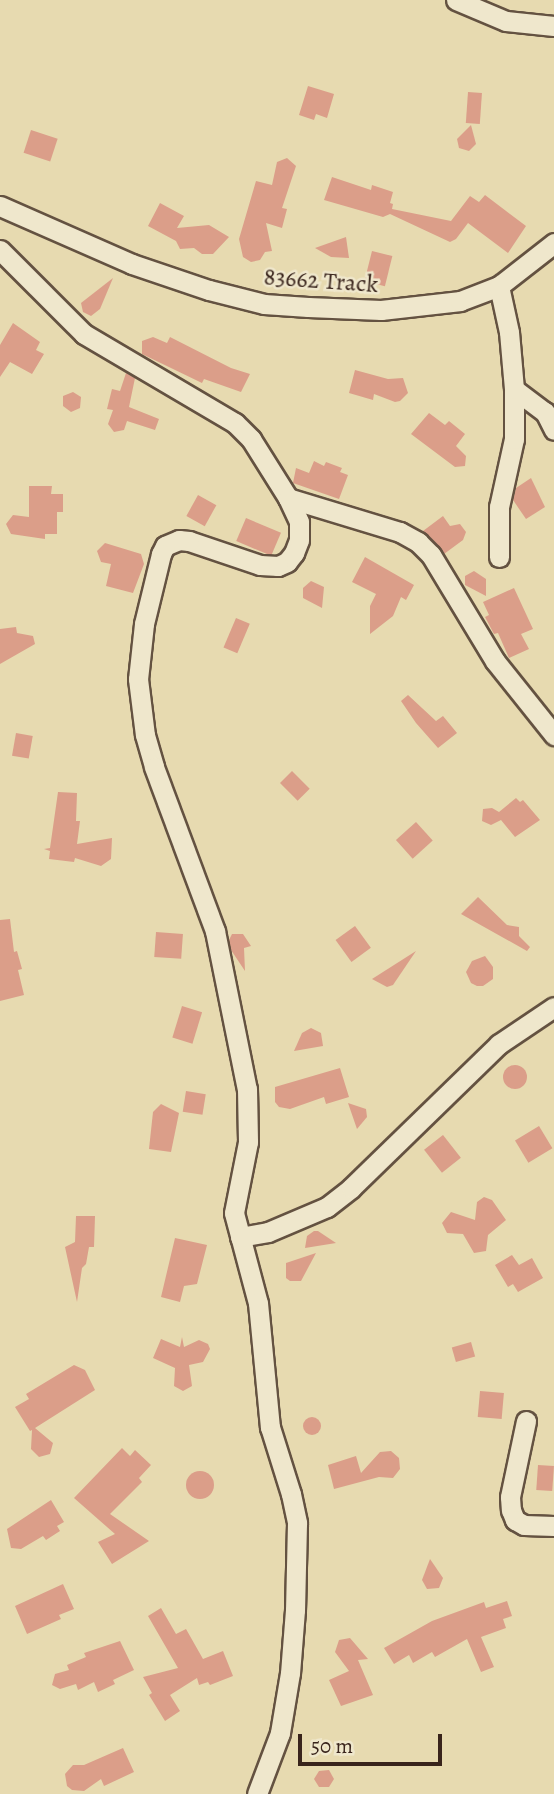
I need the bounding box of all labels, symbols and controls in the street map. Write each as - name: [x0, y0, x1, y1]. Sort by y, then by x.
- street label: 83662 Track: [263, 263, 379, 299]
- scale bar: [302, 1720, 446, 1764]
- text: 50 m: [311, 1732, 353, 1760]

